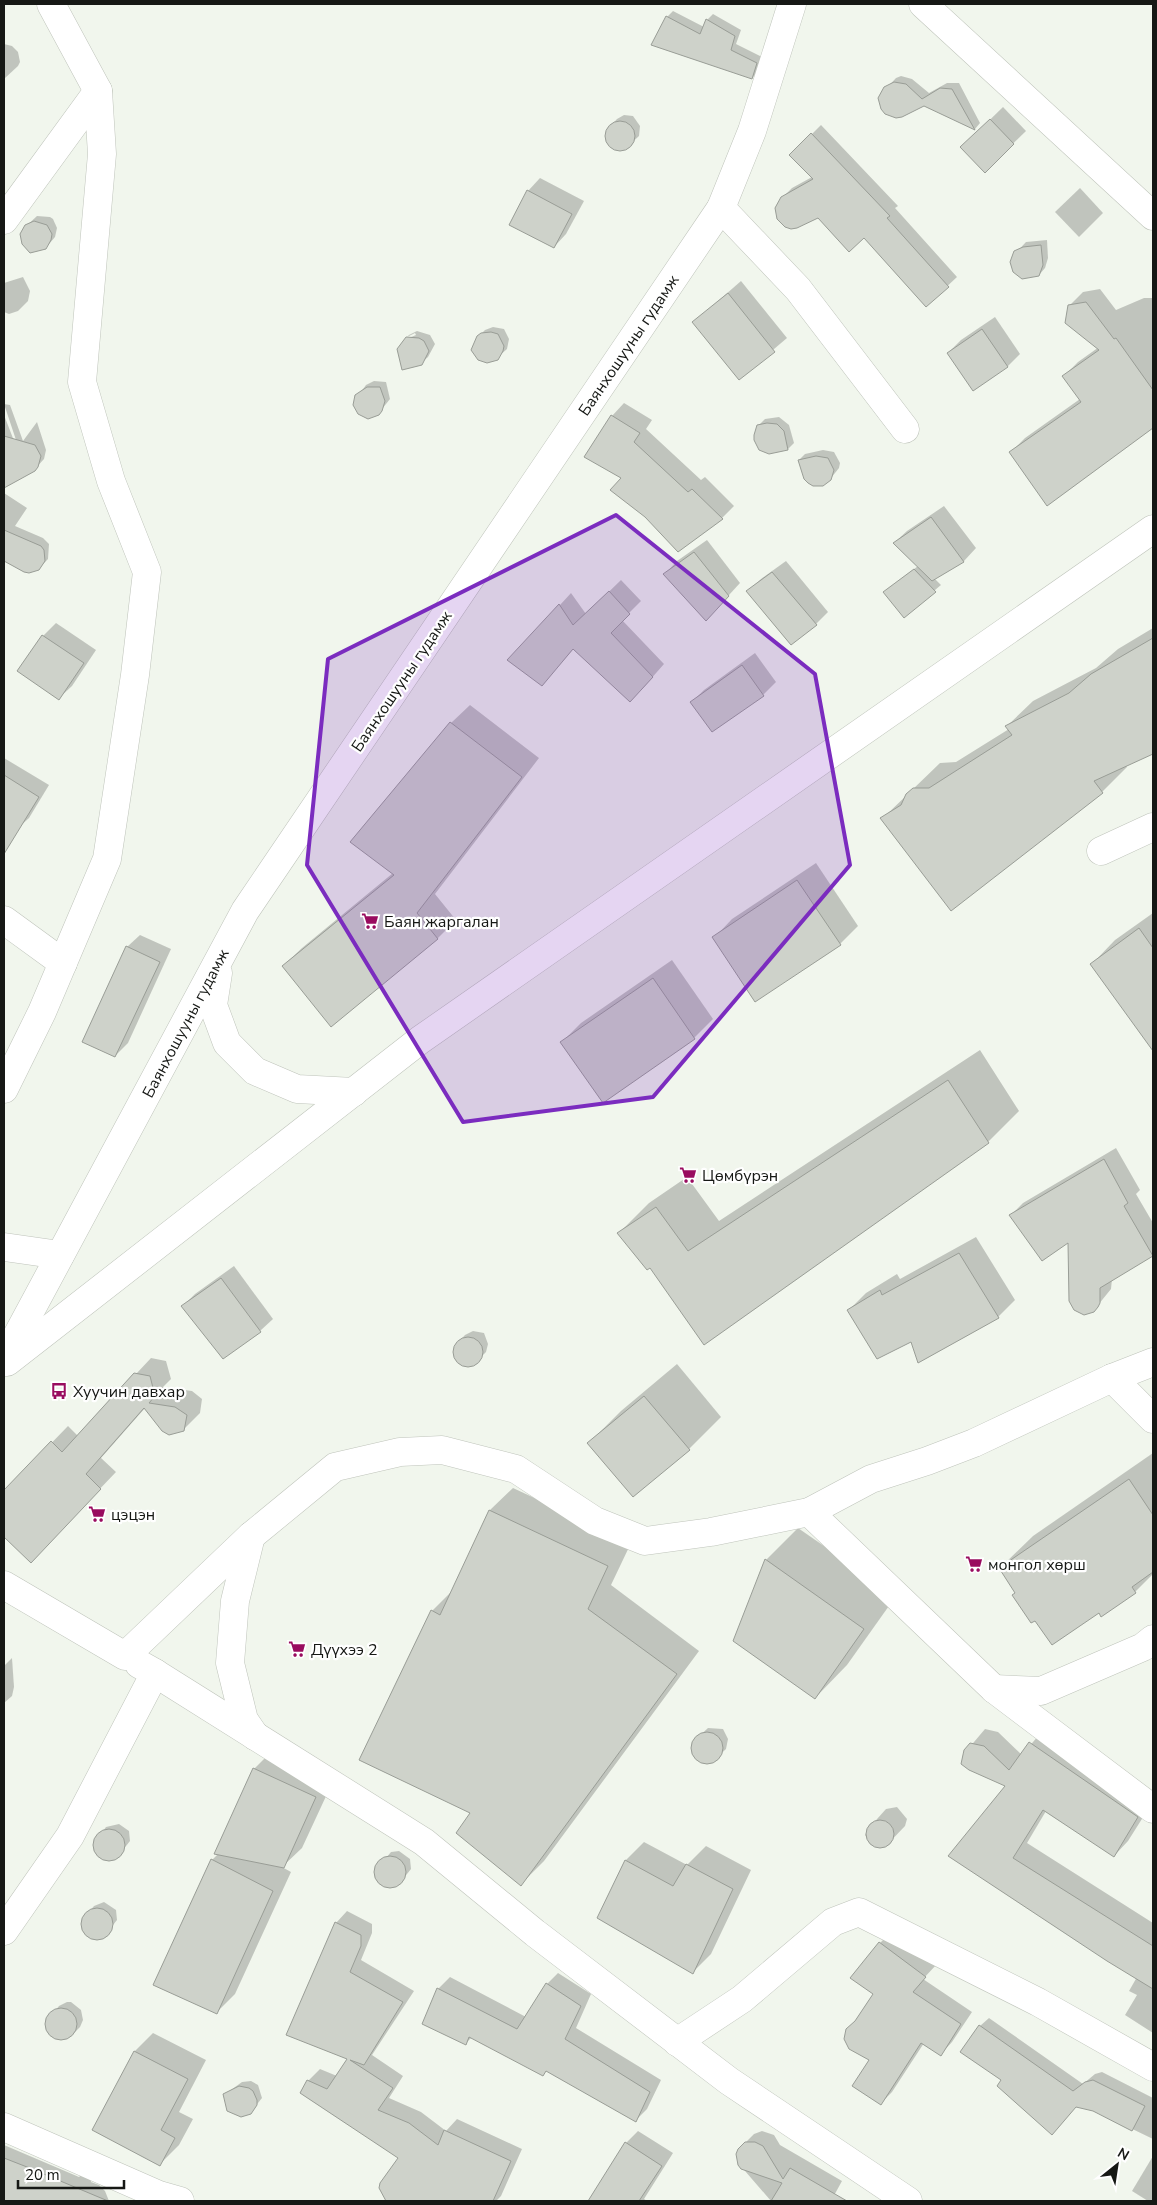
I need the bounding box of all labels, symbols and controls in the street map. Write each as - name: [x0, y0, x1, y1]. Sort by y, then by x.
- street label: Баянхошууны гудамж: [573, 270, 685, 420]
- street label: Баянхошууны гудамж: [346, 606, 458, 756]
- supermarket icon: Баян жаргалан: [360, 911, 380, 931]
- place label: Баян жаргалан: [384, 911, 499, 933]
- street label: Баянхошууны гудамж: [137, 945, 235, 1102]
- supermarket icon: Цөмбүрэн: [678, 1165, 698, 1185]
- place label: Цөмбүрэн: [702, 1165, 778, 1187]
- bus stop icon: Хуучин давхар: [49, 1381, 69, 1401]
- place label: Хуучин давхар: [73, 1381, 185, 1403]
- supermarket icon: цэцэн: [87, 1504, 107, 1524]
- place label: цэцэн: [111, 1504, 155, 1526]
- supermarket icon: монгол хөрш: [964, 1554, 984, 1574]
- place label: монгол хөрш: [988, 1554, 1086, 1576]
- supermarket icon: Дүүхээ 2: [287, 1639, 307, 1659]
- place label: Дүүхээ 2: [311, 1639, 378, 1661]
- north arrow: [1092, 2140, 1142, 2190]
- text: N: [1114, 2143, 1133, 2165]
- scale bar: [18, 2158, 124, 2190]
- text: 20 m: [25, 2165, 60, 2185]

